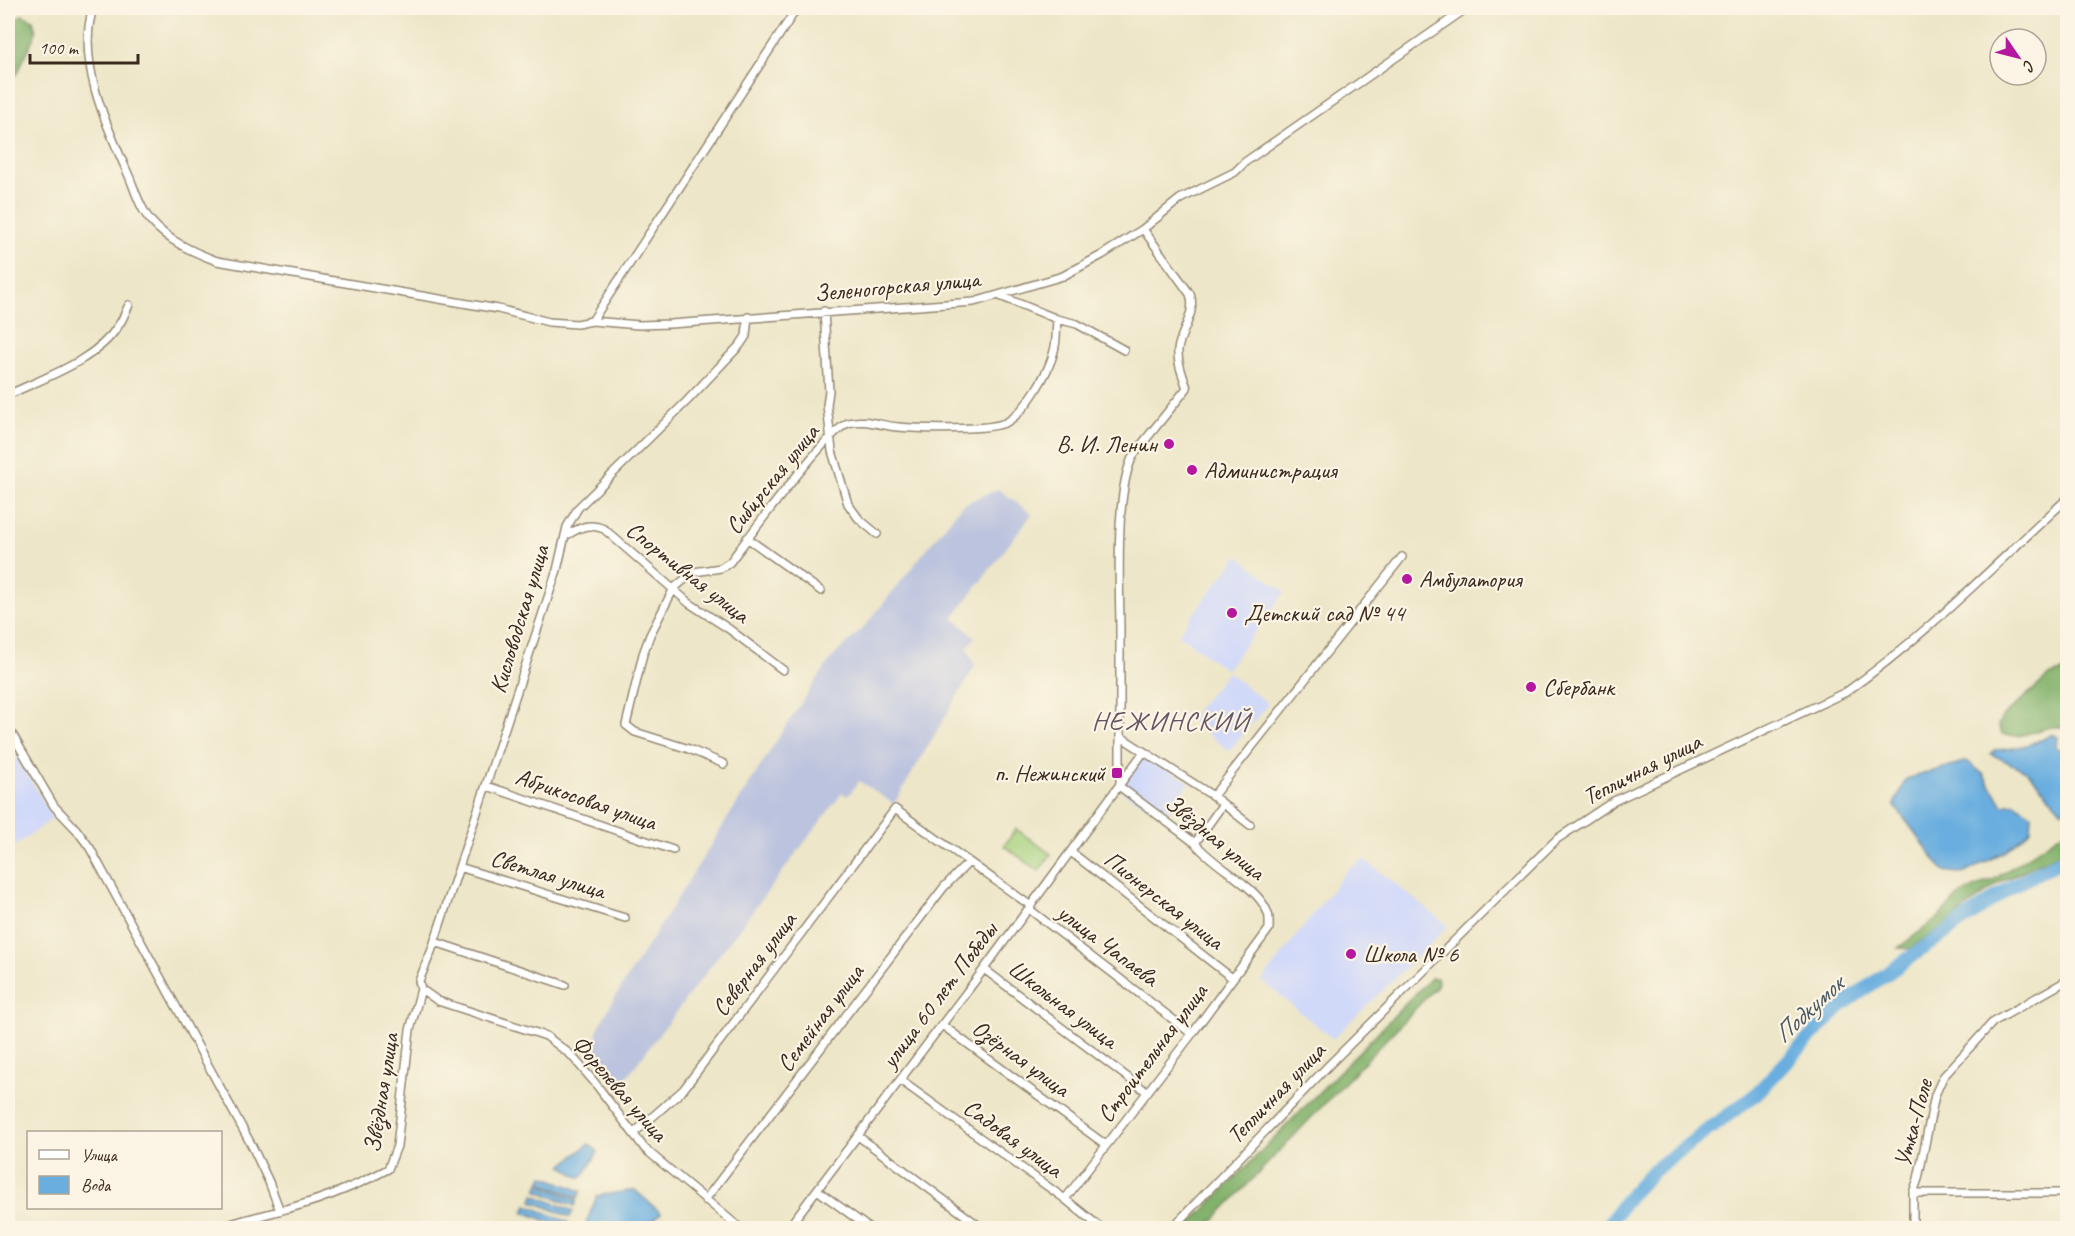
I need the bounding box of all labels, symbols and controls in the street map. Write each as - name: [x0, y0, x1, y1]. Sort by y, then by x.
- scale bar: [30, 27, 138, 65]
- north arrow: [1988, 27, 2048, 87]
- text: 100 m: [39, 37, 80, 59]
- text: С: [2018, 56, 2040, 76]
- street label: Зеленогорская улица: [813, 264, 983, 308]
- street label: Сибирская улица: [719, 417, 826, 540]
- place label: В. И. Ленин: [1056, 429, 1158, 459]
- marker: В. И. Ленин: [1162, 437, 1176, 451]
- place label: Администрация: [1204, 455, 1338, 485]
- marker: Администрация: [1185, 463, 1199, 477]
- street label: Спортивная улица: [620, 514, 757, 630]
- street label: Кисловодская улица: [482, 540, 556, 696]
- place label: Амбулатория: [1419, 564, 1523, 594]
- marker: Амбулатория: [1400, 572, 1414, 586]
- place label: Детский сад № 44: [1244, 598, 1407, 628]
- marker: Детский сад № 44: [1225, 606, 1239, 620]
- place label: Сбербанк: [1543, 672, 1616, 702]
- marker: Сбербанк: [1524, 680, 1538, 694]
- district label: НЕЖИНСКИЙ: [1092, 704, 1253, 738]
- street label: Тепличная улица: [1578, 726, 1708, 812]
- place label: п. Нежинский: [994, 758, 1107, 788]
- street label: Абрикосовая улица: [512, 761, 662, 838]
- marker: п. Нежинский: [1110, 766, 1124, 780]
- street label: Звёздная улица: [1158, 787, 1272, 888]
- street label: Светлая улица: [487, 842, 611, 906]
- street label: Пионерская улица: [1098, 844, 1231, 957]
- street label: улица Чапаева: [1050, 896, 1166, 994]
- street label: Северная улица: [705, 905, 804, 1022]
- street label: улица 60 лет Победы: [873, 914, 1005, 1076]
- place label: Школа № 6: [1363, 939, 1459, 969]
- marker: Школа № 6: [1344, 947, 1358, 961]
- street label: Школьная улица: [1002, 953, 1125, 1056]
- street label: Семейная улица: [770, 957, 871, 1078]
- water label: Подкумок: [1766, 966, 1854, 1050]
- street label: Строительная улица: [1090, 977, 1215, 1128]
- street label: Озёрная улица: [966, 1013, 1077, 1105]
- street label: Форелевая улица: [566, 1029, 675, 1148]
- street label: Звёздная улица: [357, 1030, 406, 1155]
- street label: Тепличная улица: [1220, 1035, 1333, 1150]
- street label: Утка-Поле: [1887, 1074, 1940, 1170]
- street label: Садовая улица: [958, 1092, 1070, 1185]
- legend: [27, 1131, 222, 1209]
- text: Улица: [81, 1144, 118, 1166]
- text: Вода: [81, 1174, 112, 1196]

